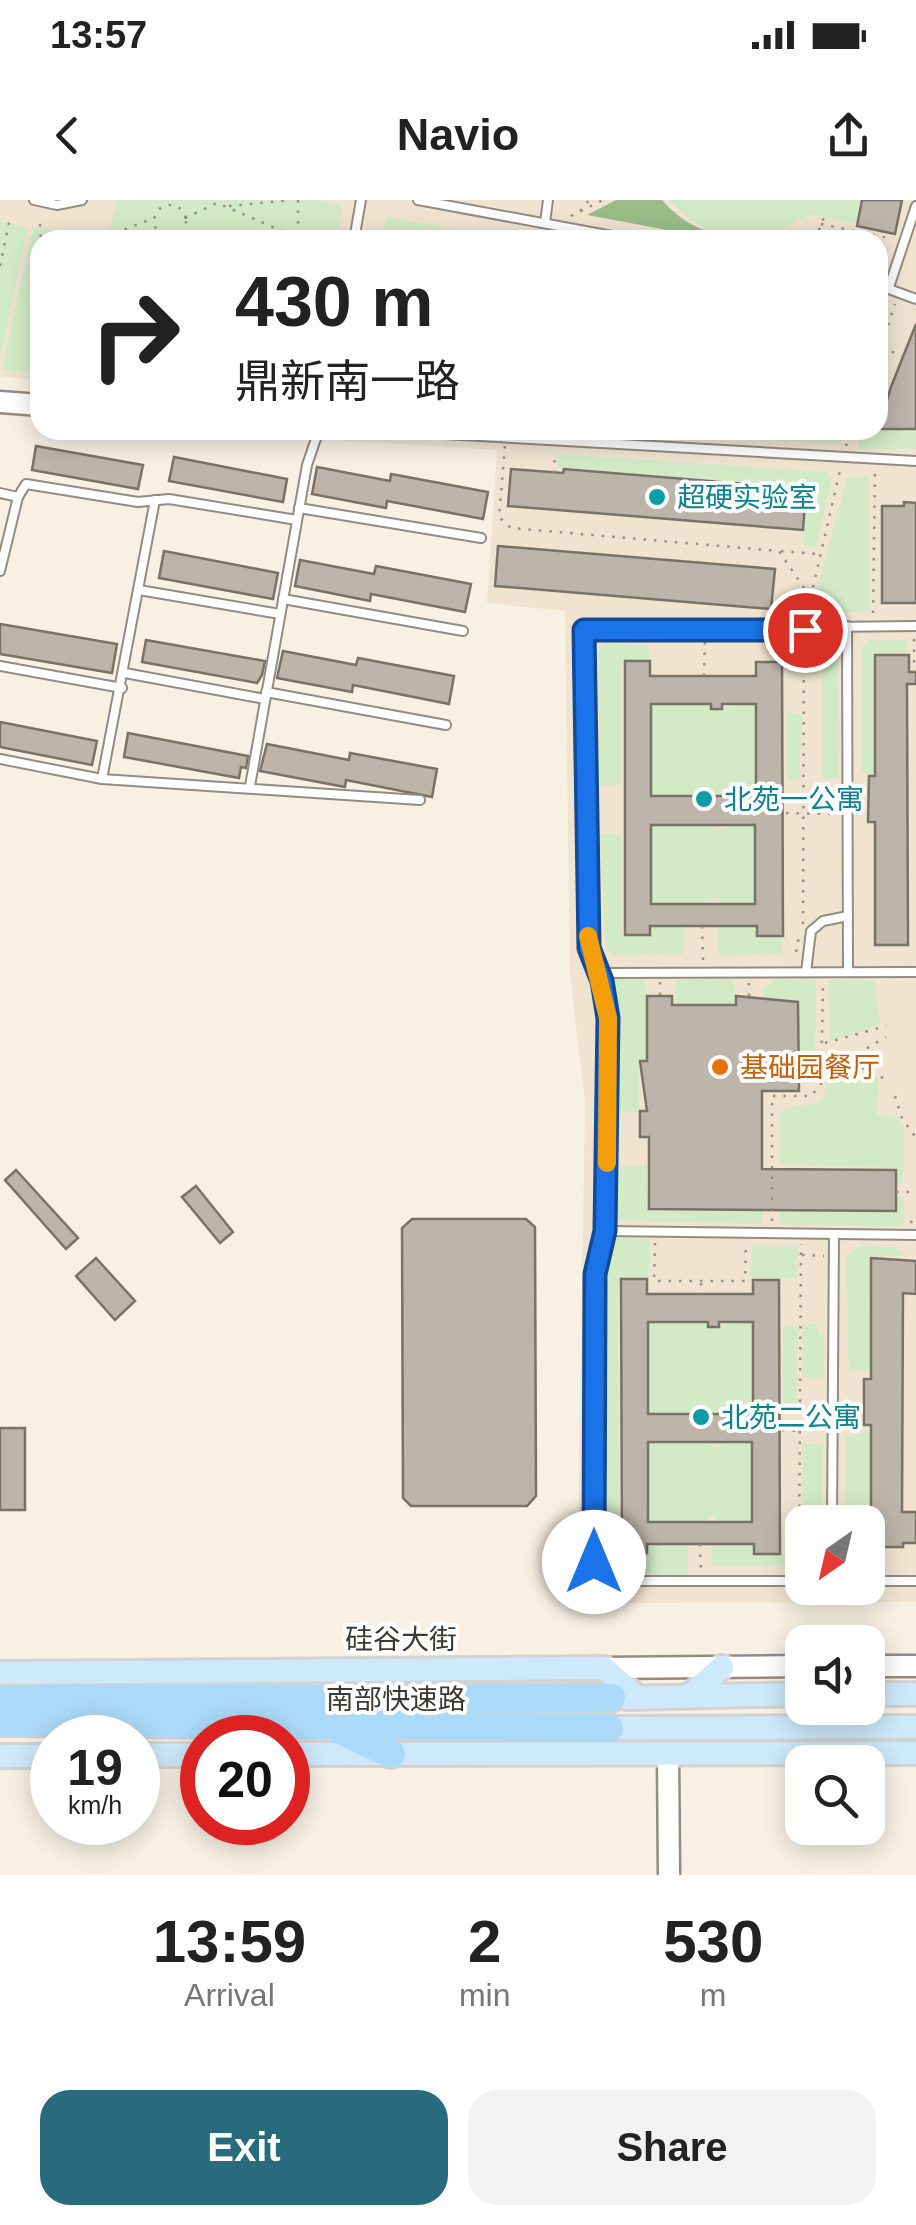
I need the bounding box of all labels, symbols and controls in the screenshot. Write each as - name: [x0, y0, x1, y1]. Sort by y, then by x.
- text: 13:57: [50, 14, 147, 56]
- icon: back: [40, 108, 95, 163]
- icon: share: [821, 108, 876, 163]
- text: Navio: [397, 109, 519, 160]
- text: 430 m: [235, 263, 433, 341]
- icon: right: [70, 270, 200, 400]
- text: 鼎新南一路: [235, 356, 460, 407]
- place label: 超硬实验室: [677, 482, 817, 513]
- marker: 超硬实验室: [646, 486, 668, 508]
- pin: [763, 588, 848, 673]
- icon: arrive: [778, 603, 833, 658]
- place label: 北苑一公寓: [724, 784, 864, 815]
- marker: 北苑一公寓: [693, 788, 715, 810]
- place label: 基础园餐厅: [740, 1052, 880, 1083]
- marker: 基础园餐厅: [709, 1056, 731, 1078]
- place label: 北苑二公寓: [721, 1402, 861, 1433]
- marker: 北苑二公寓: [690, 1406, 712, 1428]
- north arrow: [785, 1505, 885, 1605]
- map controls: [785, 1505, 885, 1845]
- position arrow: [542, 1510, 646, 1614]
- street label: 硅谷大街: [345, 1624, 457, 1655]
- button: sound: [785, 1625, 885, 1725]
- street label: 南部快速路: [326, 1684, 466, 1715]
- speed limit sign: 20: [180, 1715, 310, 1845]
- text: 19: [67, 1740, 123, 1796]
- button: search: [785, 1745, 885, 1845]
- text: km/h: [68, 1791, 122, 1819]
- text: 13:59: [153, 1908, 306, 1975]
- text: 2: [468, 1908, 501, 1975]
- text: 530: [663, 1908, 763, 1975]
- text: Arrival: [184, 1977, 275, 2013]
- text: min: [459, 1977, 510, 2013]
- text: m: [700, 1977, 727, 2013]
- button: Exit: [40, 2090, 448, 2205]
- button: Share: [468, 2090, 876, 2205]

